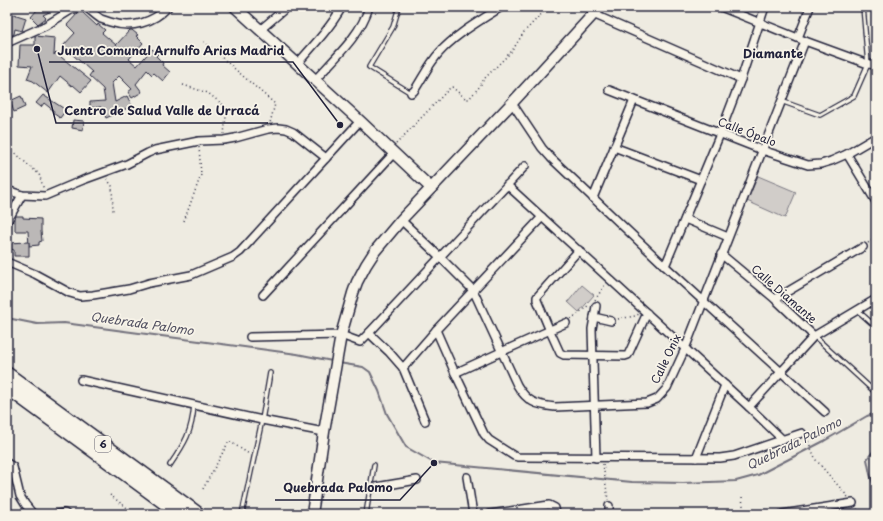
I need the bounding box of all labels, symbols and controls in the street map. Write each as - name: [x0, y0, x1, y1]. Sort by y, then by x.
- callout: Junta Comunal Arnulfo Arias Madrid: [49, 38, 293, 62]
- text: Junta Comunal Arnulfo Arias Madrid: [58, 41, 284, 59]
- district label: Diamante: [743, 44, 803, 62]
- callout: Centro de Salud Valle de Urracá: [56, 99, 268, 123]
- text: Centro de Salud Valle de Urracá: [64, 101, 260, 119]
- street label: Calle Ópalo: [716, 113, 779, 150]
- street label: Calle Diamante: [748, 260, 821, 327]
- water label: Quebrada Palomo: [90, 307, 196, 339]
- street label: Calle Onix: [646, 331, 685, 387]
- water label: Quebrada Palomo: [743, 412, 845, 474]
- road number: 6: [95, 436, 111, 452]
- callout: Quebrada Palomo: [275, 476, 400, 500]
- text: Quebrada Palomo: [283, 478, 393, 496]

